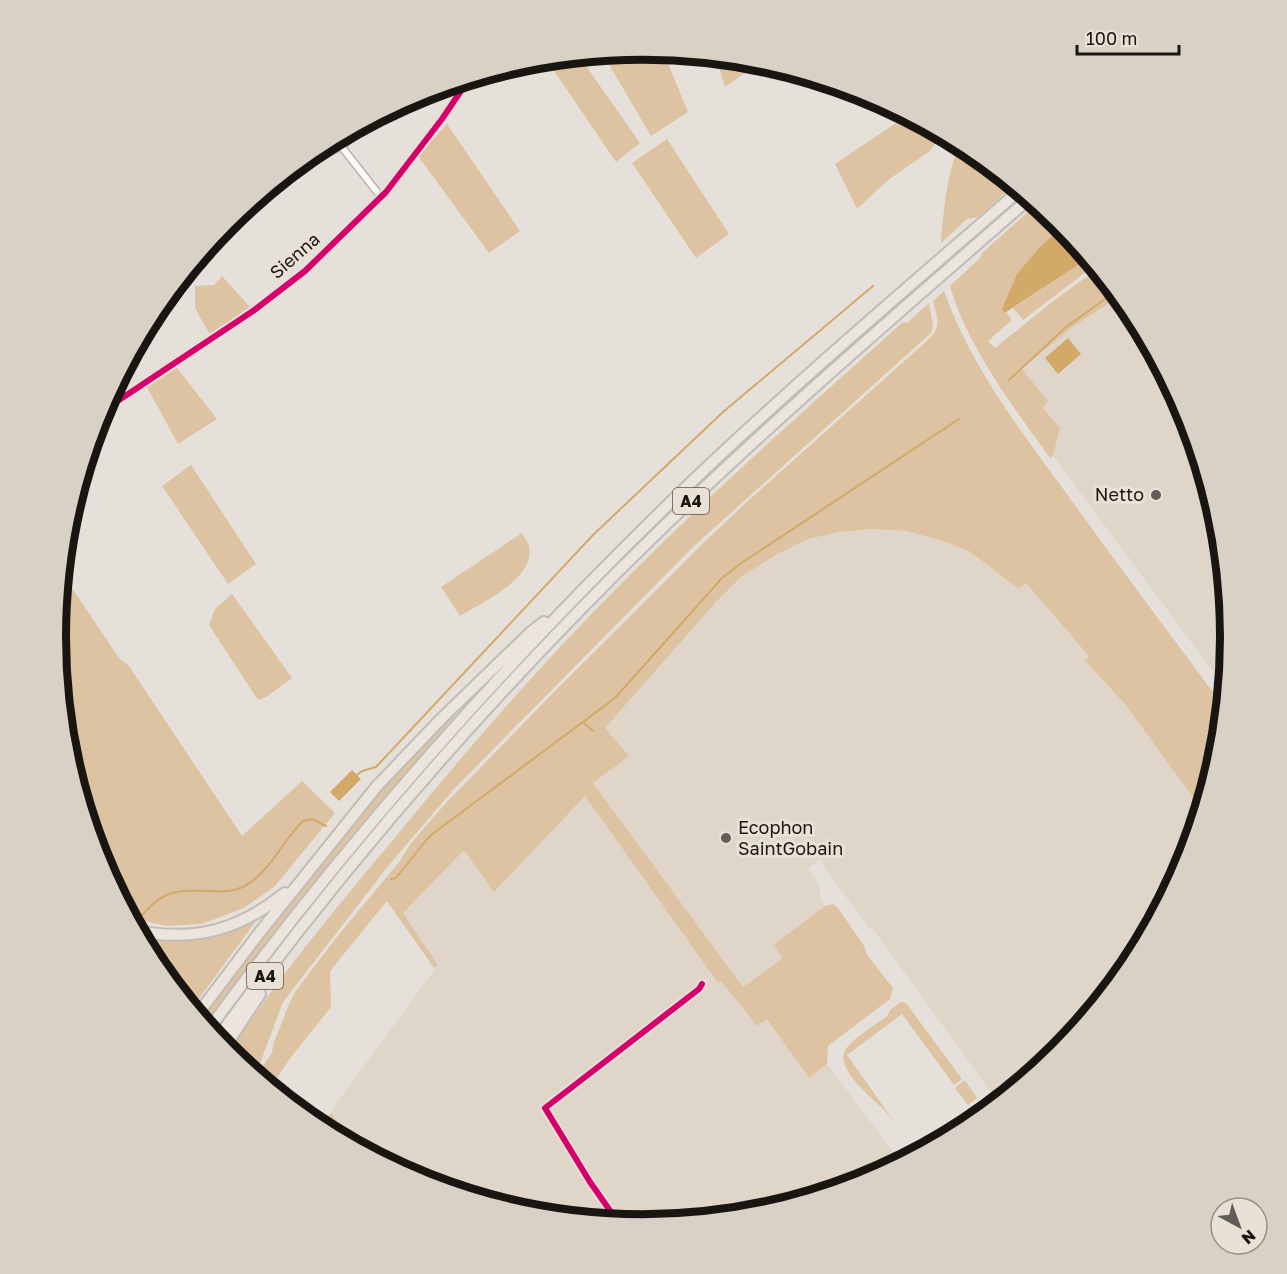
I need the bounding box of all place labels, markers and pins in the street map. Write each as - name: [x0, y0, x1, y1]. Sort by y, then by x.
- place label: Netto: [1095, 483, 1144, 505]
- marker: Netto: [1149, 488, 1163, 502]
- place label: Ecophon SaintGobain: [738, 816, 843, 859]
- marker: Ecophon SaintGobain: [719, 831, 733, 845]

